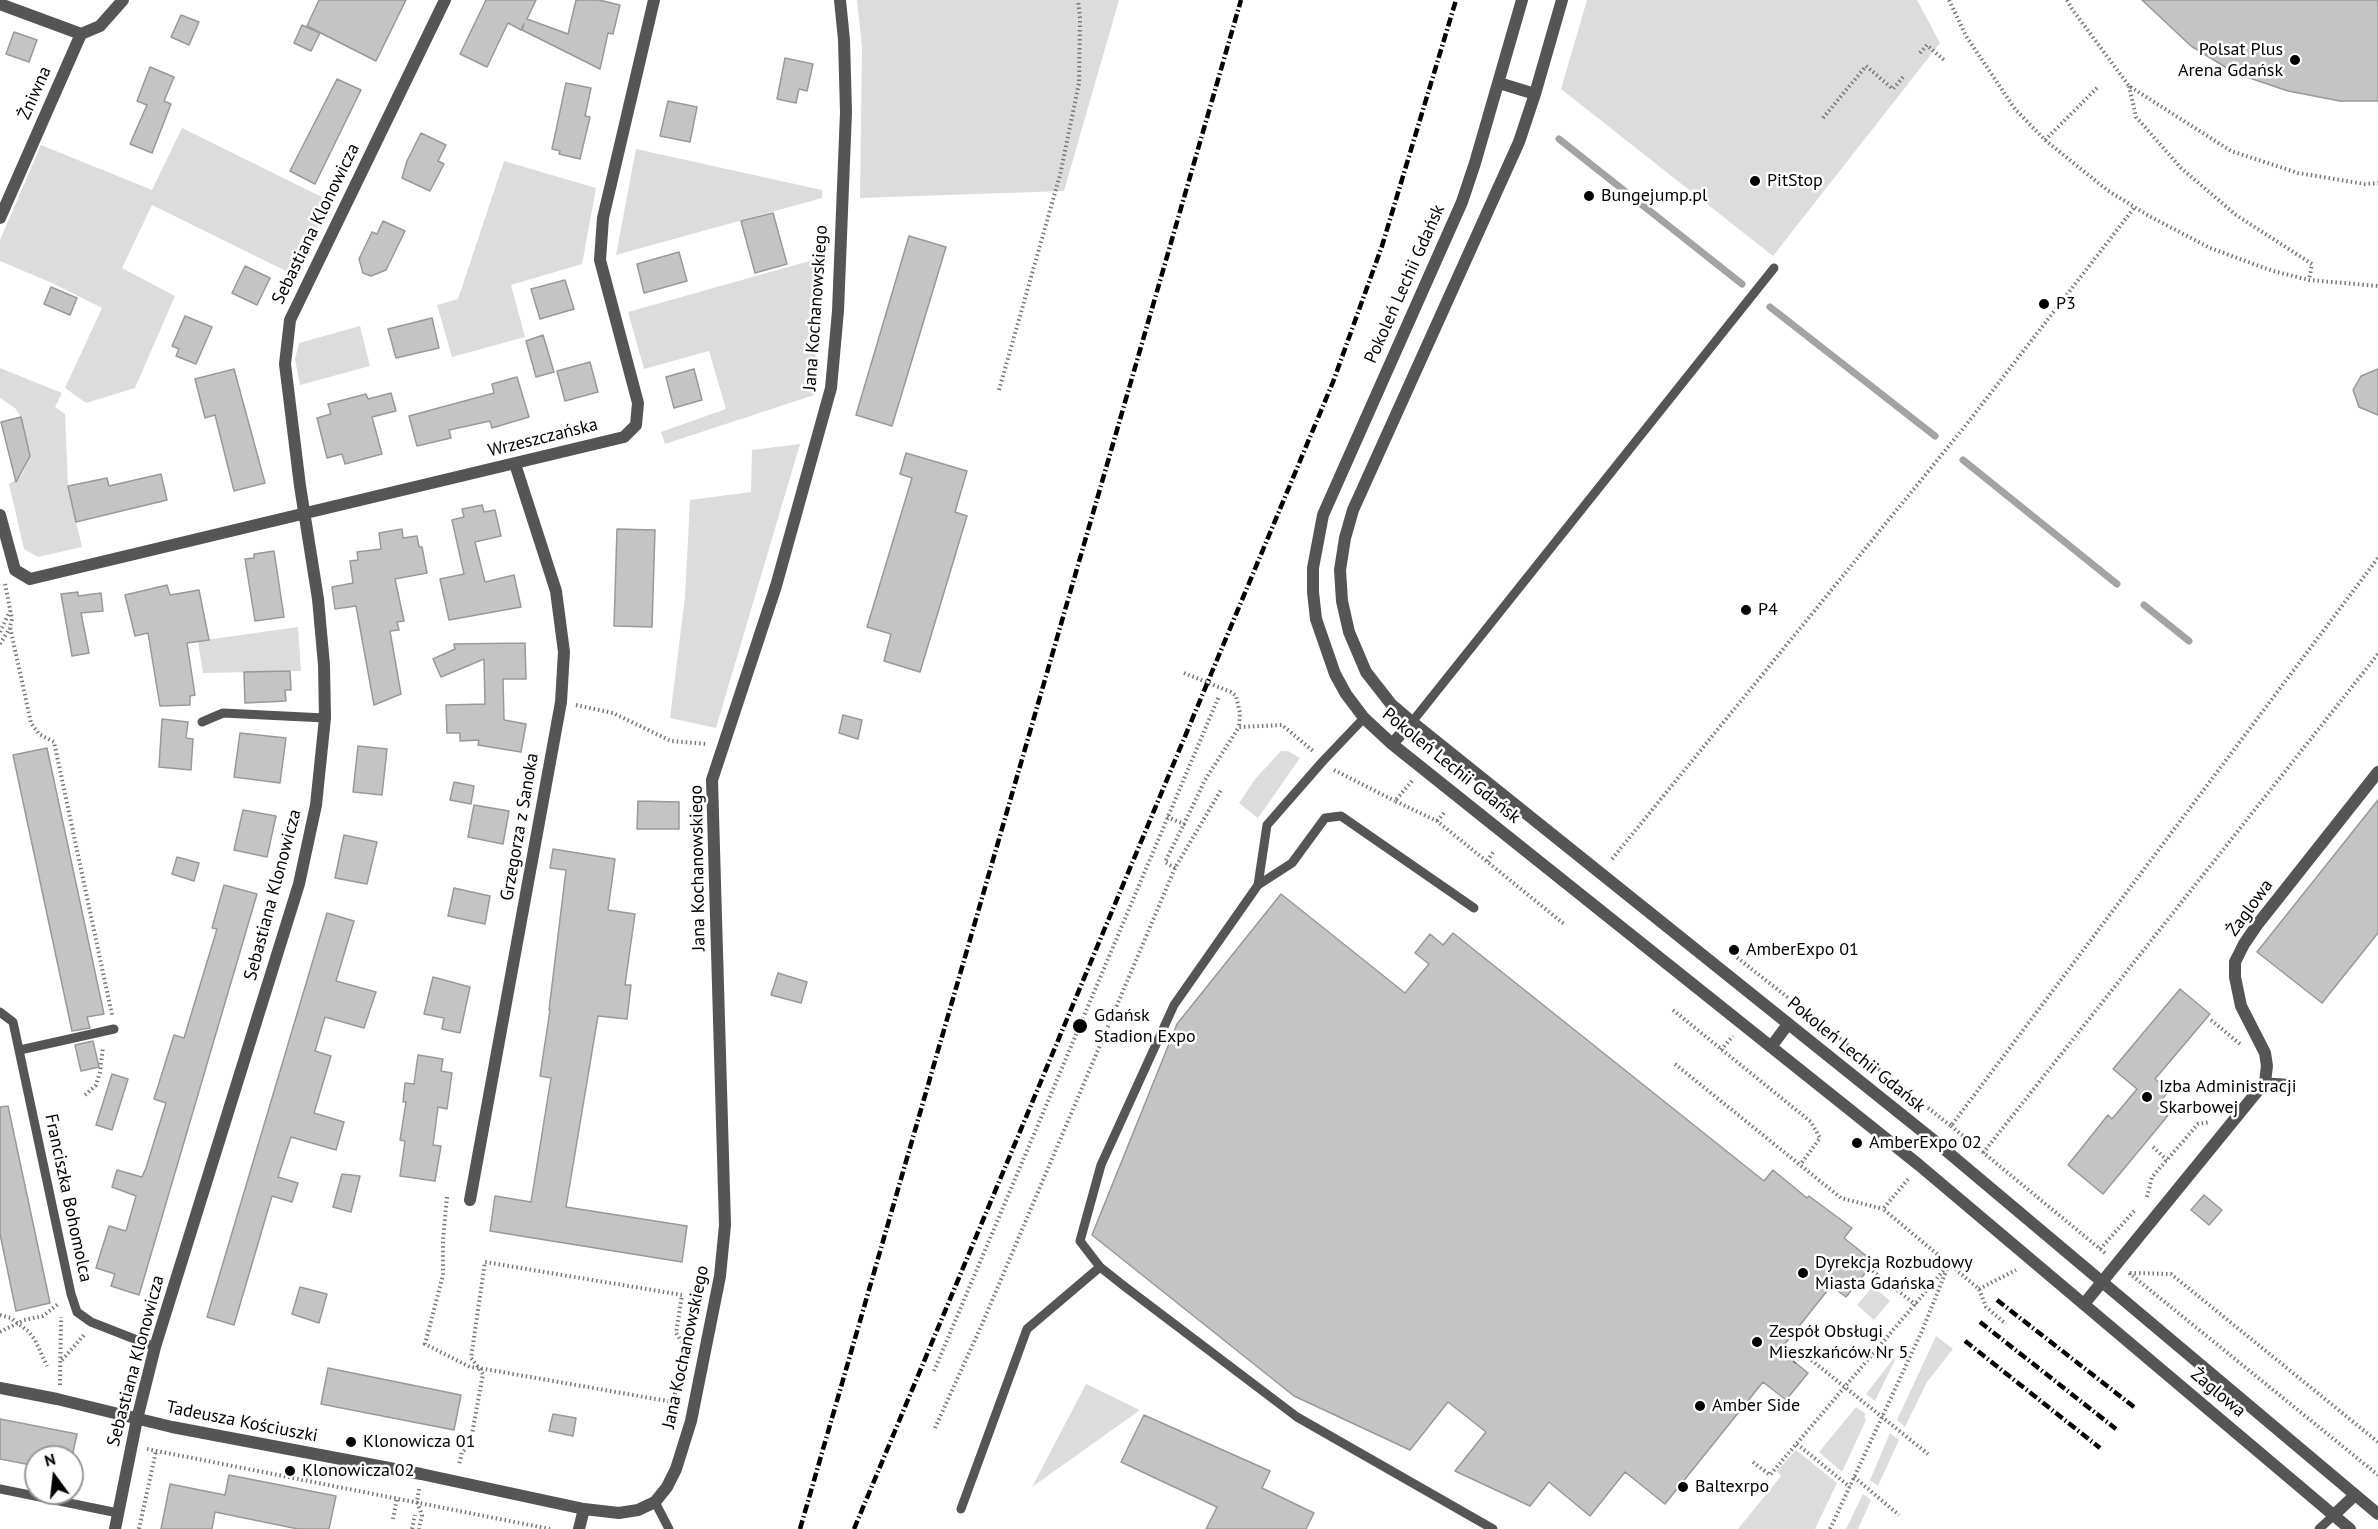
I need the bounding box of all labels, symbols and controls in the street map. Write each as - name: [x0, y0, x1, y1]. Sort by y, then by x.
- place label: Polsat Plus Arena Gdańsk: [2178, 39, 2283, 82]
- marker: Polsat Plus Arena Gdańsk: [2288, 53, 2302, 67]
- street label: Żniwna: [14, 63, 56, 123]
- street label: Sebastiana Klonowicza: [268, 140, 364, 308]
- place label: PitStop: [1767, 170, 1823, 192]
- marker: PitStop: [1748, 174, 1762, 188]
- place label: Bungejump.pl: [1601, 185, 1707, 207]
- marker: Bungejump.pl: [1582, 189, 1596, 203]
- street label: Pokoleń Lechii Gdańsk: [1360, 201, 1450, 367]
- street label: Jana Kochanowskiego: [799, 224, 833, 392]
- place label: P3: [2056, 293, 2076, 315]
- marker: P3: [2037, 297, 2051, 311]
- street label: Wrzeszczańska: [486, 414, 600, 462]
- place label: P4: [1758, 599, 1778, 621]
- marker: P4: [1739, 603, 1753, 617]
- street label: Pokoleń Lechii Gdańsk: [1378, 704, 1524, 828]
- street label: Grzegorza z Sanoka: [496, 752, 544, 902]
- street label: Jana Kochanowskiego: [686, 785, 710, 951]
- street label: Sebastiana Klonowicza: [240, 807, 306, 983]
- street label: Żaglowa: [2222, 875, 2278, 941]
- place label: AmberExpo 01: [1746, 939, 1859, 961]
- marker: AmberExpo 01: [1727, 943, 1741, 957]
- street label: Pokoleń Lechii Gdańsk: [1783, 993, 1929, 1117]
- place label: Gdańsk Stadion Expo: [1094, 1005, 1196, 1048]
- marker: Gdańsk Stadion Expo: [1071, 1017, 1089, 1035]
- place label: Izba Administracji Skarbowej: [2159, 1076, 2297, 1118]
- marker: Izba Administracji Skarbowej: [2140, 1090, 2154, 1104]
- street label: Franciszka Bohomolca: [40, 1112, 96, 1284]
- place label: AmberExpo 02: [1869, 1132, 1982, 1154]
- marker: AmberExpo 02: [1850, 1136, 1864, 1150]
- place label: Dyrekcja Rozbudowy Miasta Gdańska: [1815, 1252, 1973, 1294]
- street label: Jana Kochanowskiego: [658, 1263, 714, 1431]
- marker: Dyrekcja Rozbudowy Miasta Gdańska: [1796, 1266, 1810, 1280]
- street label: Sebastiana Klonowicza: [103, 1273, 169, 1449]
- place label: Zespół Obsługi Mieszkańców Nr 5: [1769, 1321, 1908, 1364]
- marker: Zespół Obsługi Mieszkańców Nr 5: [1750, 1335, 1764, 1349]
- street label: Żaglowa: [2186, 1364, 2250, 1422]
- place label: Amber Side: [1712, 1395, 1800, 1417]
- street label: Tadeusza Kościuszki: [164, 1397, 320, 1447]
- marker: Amber Side: [1693, 1399, 1707, 1413]
- place label: Klonowicza 01: [363, 1431, 475, 1453]
- marker: Klonowicza 01: [344, 1435, 358, 1449]
- north arrow: [24, 1445, 84, 1505]
- text: N: [42, 1449, 58, 1471]
- place label: Klonowicza 02: [302, 1460, 414, 1482]
- marker: Klonowicza 02: [283, 1464, 297, 1478]
- place label: Baltexrpo: [1695, 1476, 1769, 1498]
- marker: Baltexrpo: [1676, 1480, 1690, 1494]

